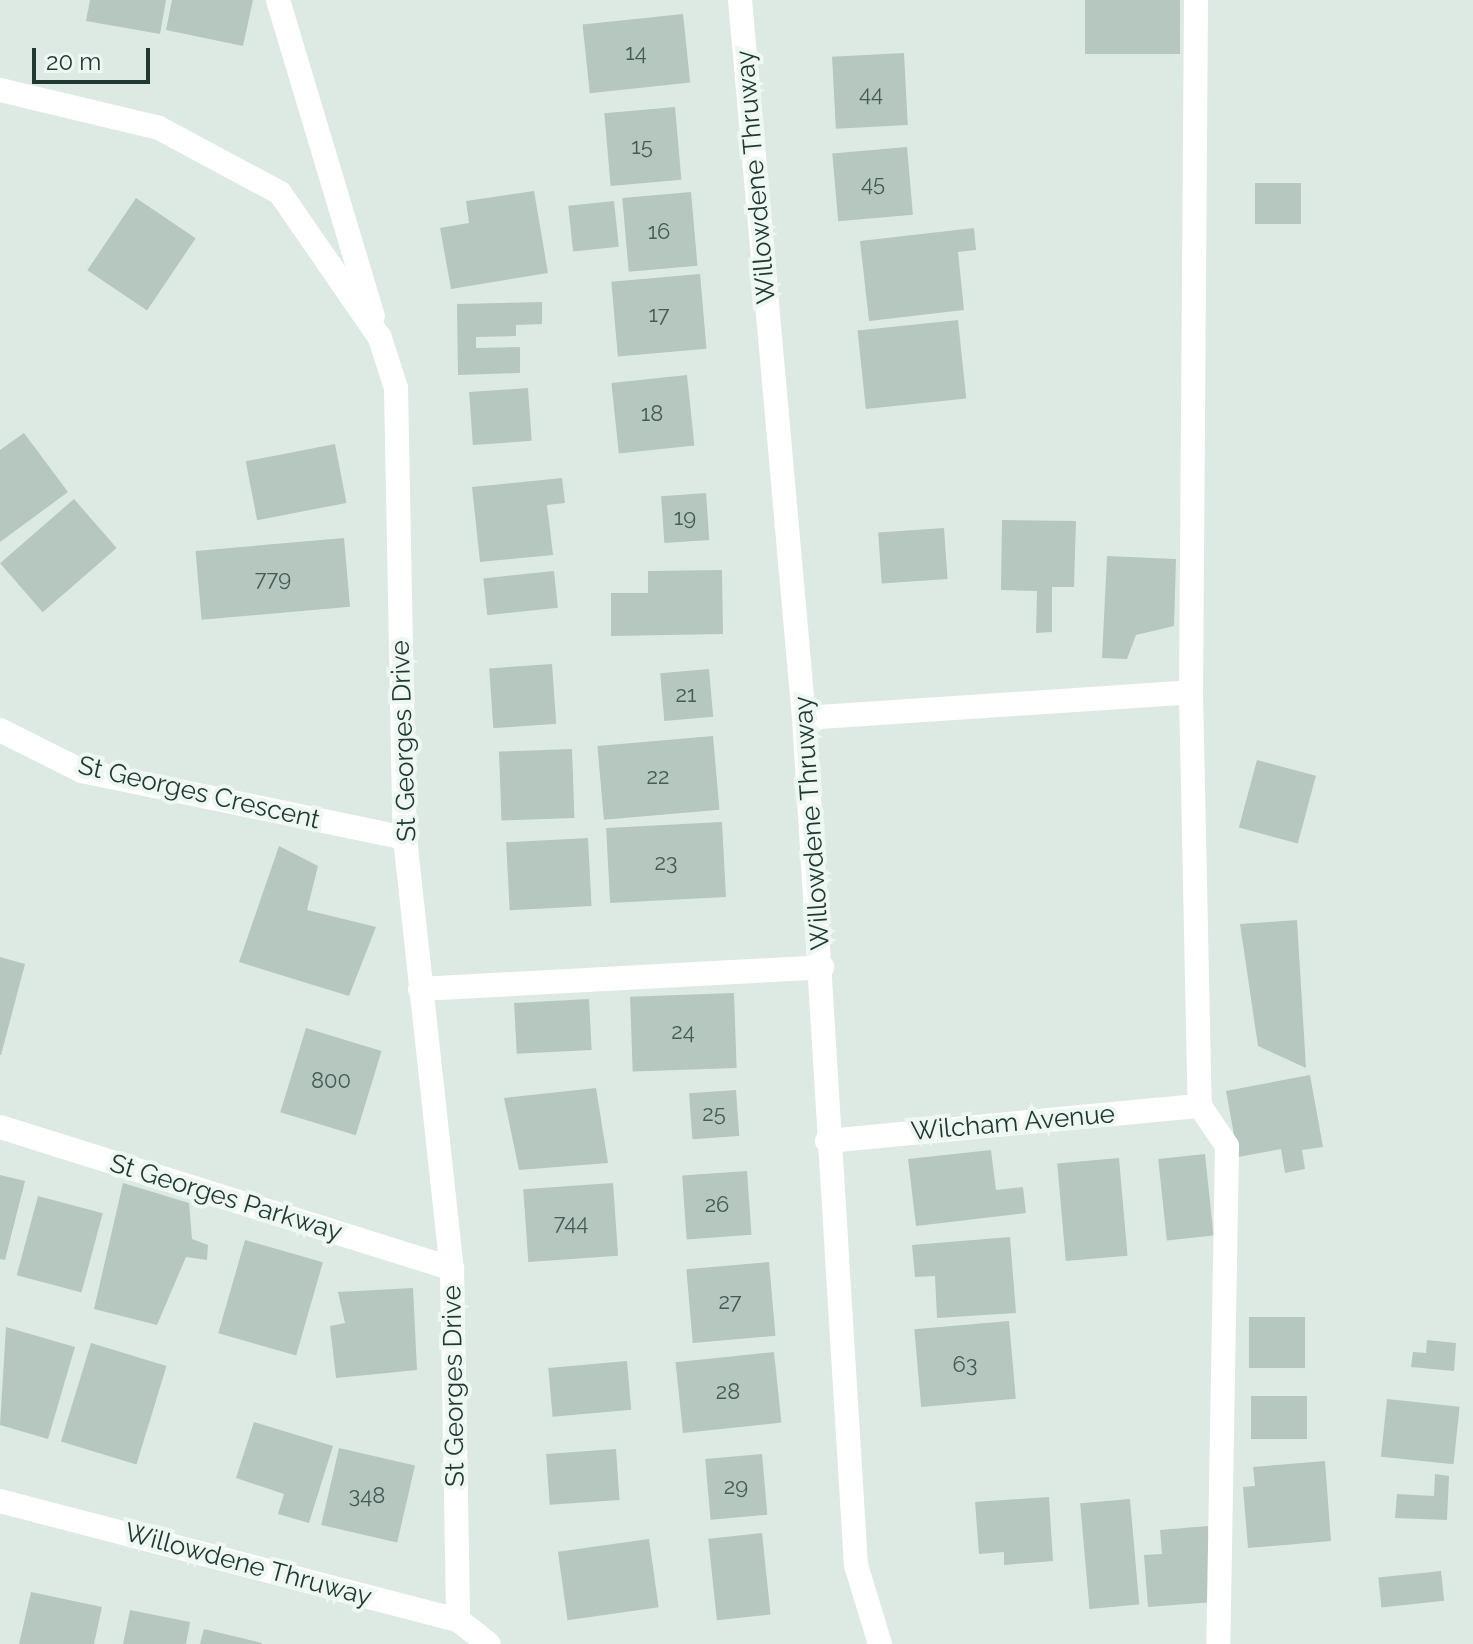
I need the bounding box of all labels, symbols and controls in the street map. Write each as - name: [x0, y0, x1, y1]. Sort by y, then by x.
- scale bar: [36, 32, 154, 82]
- house number: 14: [625, 40, 647, 66]
- text: 20 m: [46, 47, 101, 76]
- street label: Willowdene Thruway: [729, 48, 783, 306]
- house number: 44: [859, 81, 883, 107]
- house number: 15: [631, 134, 653, 160]
- house number: 45: [861, 171, 885, 197]
- house number: 16: [648, 219, 670, 245]
- house number: 17: [648, 302, 670, 328]
- house number: 18: [641, 401, 663, 427]
- house number: 19: [674, 505, 696, 531]
- house number: 779: [255, 566, 291, 592]
- street label: St Georges Drive: [385, 640, 423, 842]
- house number: 21: [676, 682, 696, 708]
- street label: Willowdene Thruway: [788, 695, 836, 951]
- street label: St Georges Crescent: [75, 750, 323, 836]
- house number: 22: [647, 764, 669, 790]
- house number: 23: [654, 850, 678, 876]
- house number: 24: [671, 1019, 695, 1045]
- house number: 800: [311, 1068, 351, 1094]
- street label: Wilcham Avenue: [909, 1099, 1117, 1147]
- house number: 25: [702, 1101, 726, 1127]
- street label: St Georges Parkway: [106, 1148, 346, 1248]
- house number: 26: [705, 1192, 729, 1218]
- house number: 744: [554, 1210, 588, 1236]
- street label: St Georges Drive: [437, 1285, 471, 1487]
- house number: 27: [718, 1289, 742, 1315]
- house number: 63: [952, 1352, 978, 1378]
- house number: 28: [716, 1379, 740, 1405]
- house number: 29: [724, 1474, 748, 1500]
- house number: 348: [349, 1483, 385, 1509]
- street label: Willowdene Thruway: [121, 1517, 375, 1613]

